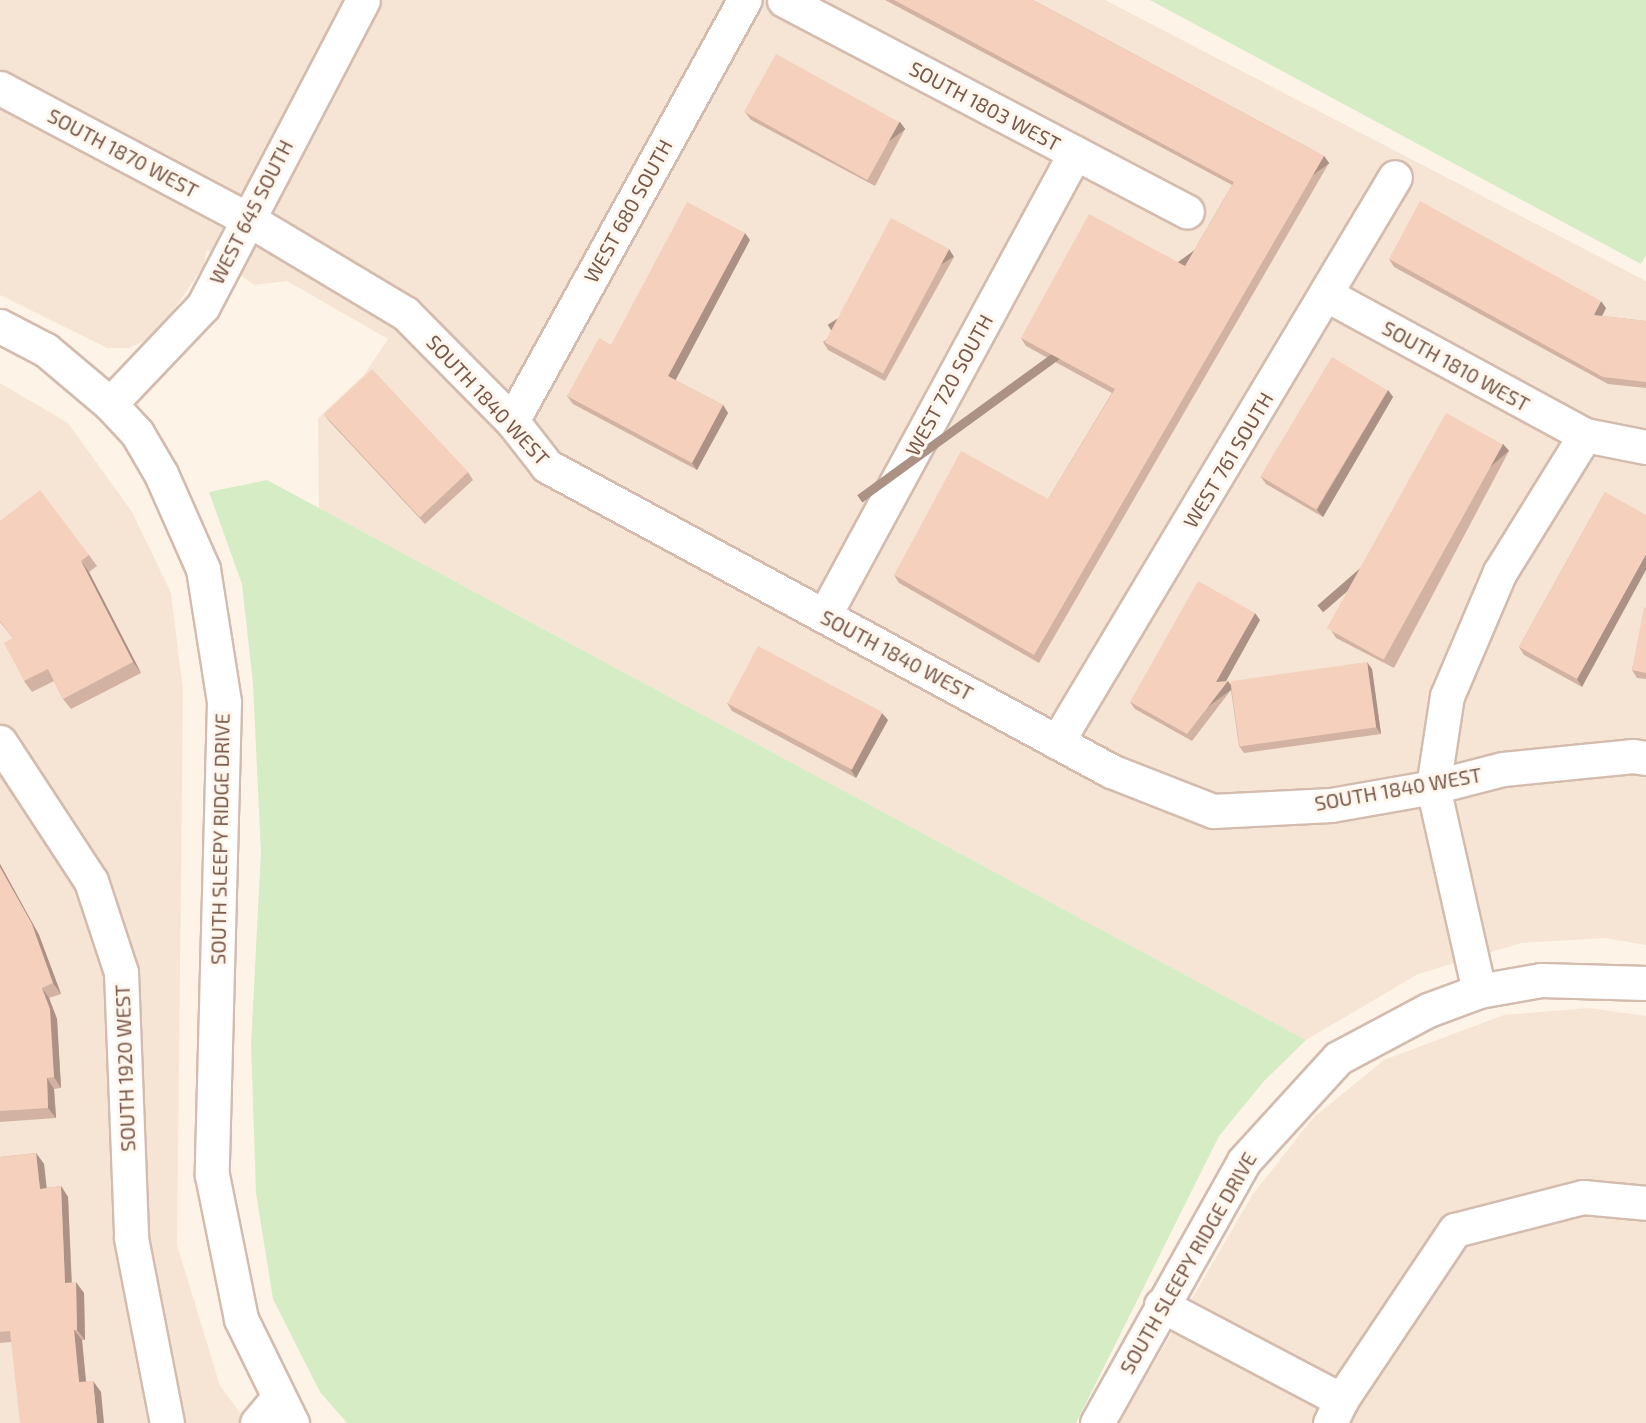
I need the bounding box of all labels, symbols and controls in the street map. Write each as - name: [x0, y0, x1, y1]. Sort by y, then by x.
- street label: SOUTH 1803 WEST: [905, 56, 1065, 156]
- street label: SOUTH 1870 WEST: [44, 103, 202, 203]
- street label: WEST 680 SOUTH: [579, 135, 677, 287]
- street label: WEST 645 SOUTH: [204, 136, 298, 288]
- street label: WEST 720 SOUTH: [900, 310, 998, 460]
- street label: SOUTH 1810 WEST: [1378, 316, 1534, 416]
- street label: SOUTH 1840 WEST: [422, 330, 554, 470]
- street label: WEST 761 SOUTH: [1178, 388, 1278, 532]
- street label: SOUTH 1840 WEST: [817, 605, 977, 705]
- street label: SOUTH SLEEPY RIDGE DRIVE: [206, 713, 234, 965]
- street label: SOUTH 1840 WEST: [1313, 762, 1483, 816]
- street label: SOUTH 1920 WEST: [110, 984, 140, 1152]
- street label: SOUTH SLEEPY RIDGE DRIVE: [1115, 1148, 1261, 1378]

